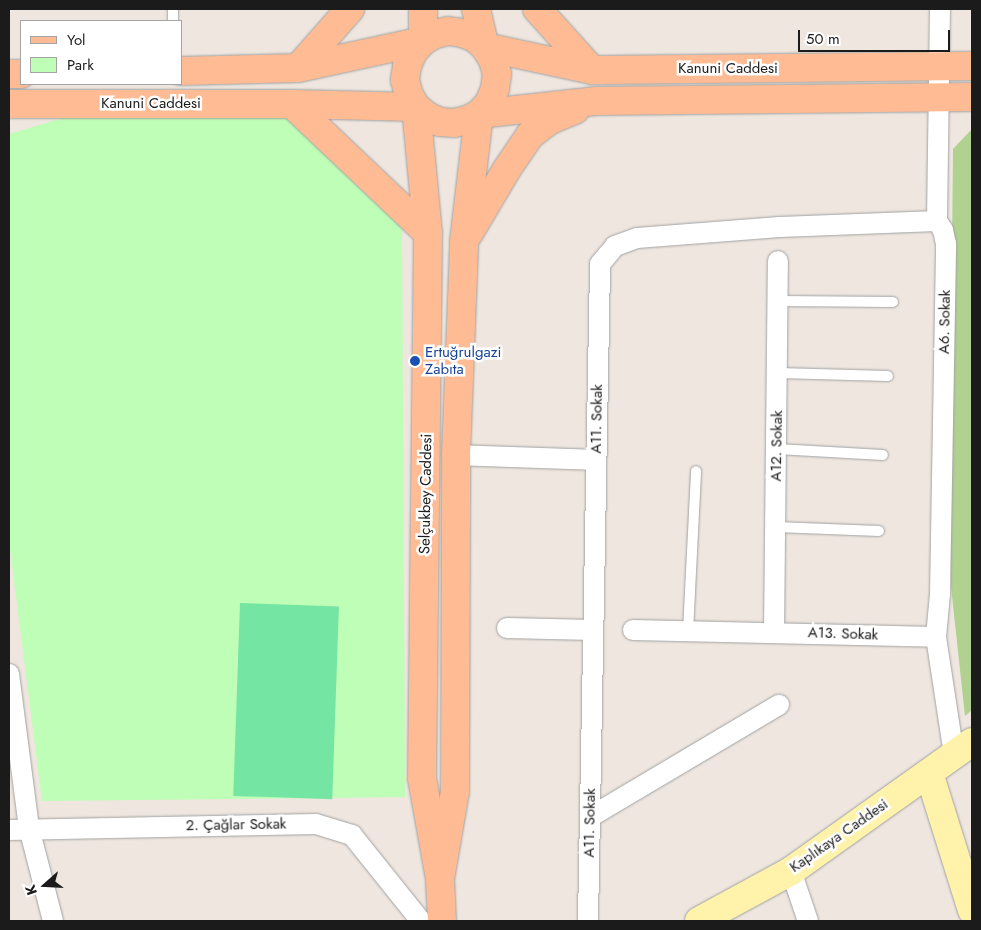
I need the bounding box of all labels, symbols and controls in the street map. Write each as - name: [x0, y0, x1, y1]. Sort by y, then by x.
- legend: [20, 20, 182, 85]
- scale bar: [801, 20, 954, 52]
- text: 50 m: [806, 28, 840, 50]
- text: Yol: [67, 29, 86, 51]
- text: Park: [67, 54, 94, 76]
- street label: Kanuni Caddesi: [678, 60, 778, 78]
- street label: Kanuni Caddesi: [101, 95, 201, 113]
- street label: A6. Sokak: [935, 290, 955, 354]
- place label: Ertuğrulgazi Zabıta: [425, 343, 501, 378]
- marker: Ertuğrulgazi Zabıta: [409, 355, 421, 367]
- street label: A11. Sokak: [587, 384, 607, 454]
- street label: A12. Sokak: [767, 410, 787, 482]
- street label: Selçukbey Caddesi: [416, 434, 436, 554]
- street label: A13. Sokak: [807, 624, 879, 644]
- street label: A11. Sokak: [580, 788, 600, 858]
- street label: Kaplıkaya Caddesi: [786, 795, 892, 877]
- street label: 2. Çağlar Sokak: [185, 815, 287, 835]
- north arrow: [20, 860, 70, 910]
- text: K: [20, 882, 42, 898]

